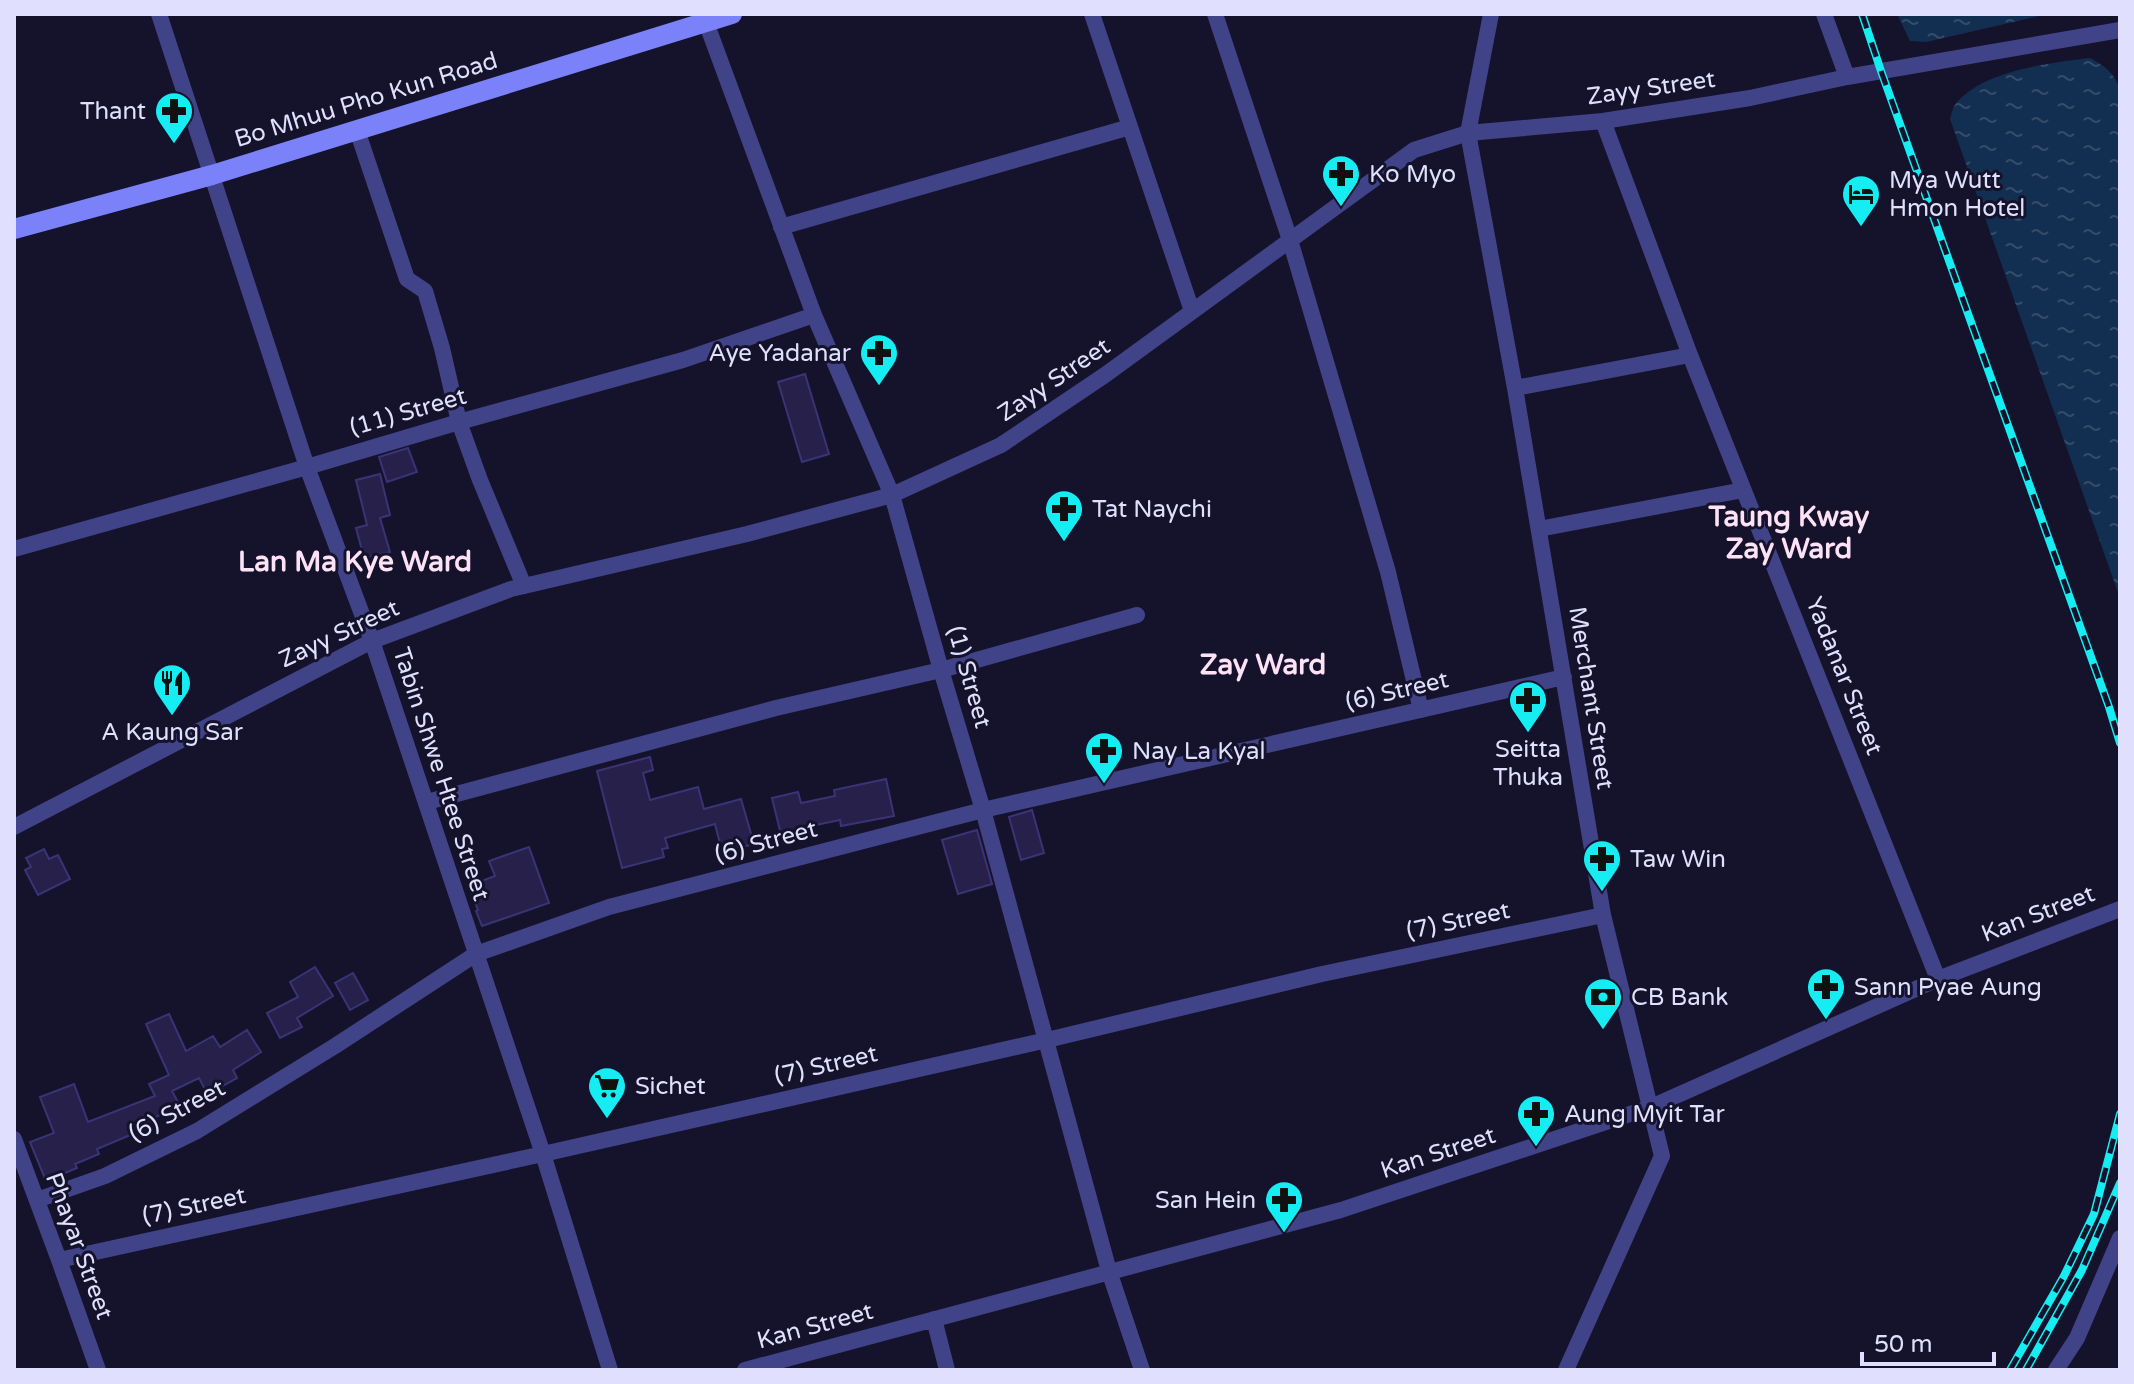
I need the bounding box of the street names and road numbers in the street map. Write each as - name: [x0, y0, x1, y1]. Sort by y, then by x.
- street label: Bo Mhuu Pho Kun Road: [231, 46, 501, 154]
- street label: Zayy Street: [1585, 65, 1717, 111]
- street label: Zayy Street: [992, 332, 1116, 428]
- street label: (11) Street: [346, 382, 470, 442]
- street label: Yadanar Street: [1799, 593, 1889, 759]
- street label: Zayy Street: [274, 594, 404, 674]
- street label: Merchant Street: [1562, 605, 1620, 791]
- street label: (1) Street: [941, 623, 997, 731]
- street label: Tabin Shwe Htee Street: [386, 644, 496, 904]
- street label: (6) Street: [1343, 665, 1451, 717]
- street label: (6) Street: [712, 814, 820, 870]
- street label: Kan Street: [1977, 879, 2099, 949]
- street label: (7) Street: [1404, 896, 1512, 946]
- street label: (7) Street: [772, 1039, 880, 1091]
- street label: (6) Street: [124, 1074, 230, 1148]
- street label: Kan Street: [1377, 1121, 1499, 1185]
- street label: Phayar Street: [39, 1169, 119, 1323]
- street label: (7) Street: [140, 1181, 248, 1231]
- street label: Kan Street: [754, 1297, 876, 1355]

